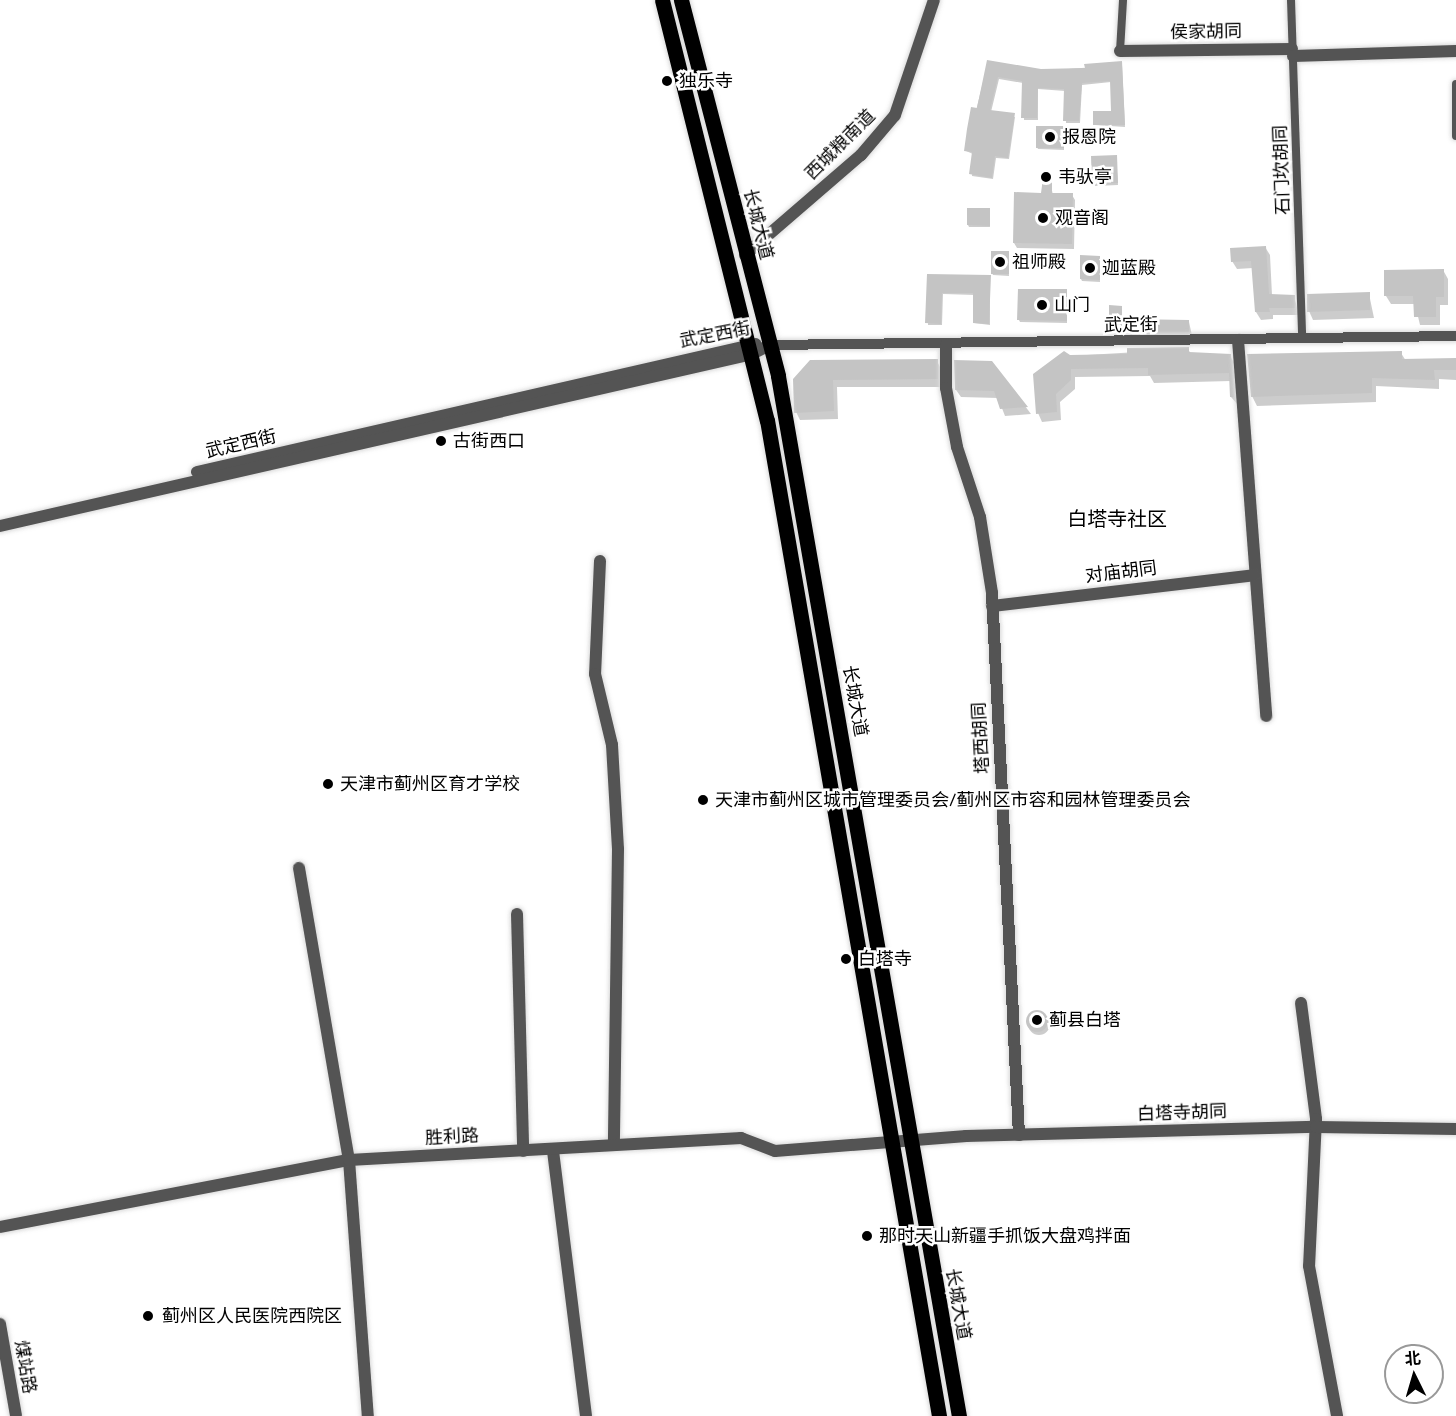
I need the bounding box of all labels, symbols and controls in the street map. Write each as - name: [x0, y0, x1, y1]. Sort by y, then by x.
- street label: 侯家胡同: [1170, 21, 1242, 43]
- place label: 独乐寺: [679, 70, 733, 92]
- marker: 独乐寺: [660, 74, 674, 88]
- street label: 西城粮南道: [801, 106, 879, 184]
- street label: 石门坎胡同: [1270, 125, 1294, 215]
- place label: 报恩院: [1062, 126, 1116, 148]
- marker: 报恩院: [1043, 130, 1057, 144]
- place label: 韦驮亭: [1058, 166, 1112, 188]
- marker: 韦驮亭: [1039, 170, 1053, 184]
- street label: 长城大道: [739, 186, 777, 262]
- place label: 观音阁: [1055, 207, 1109, 229]
- marker: 观音阁: [1036, 211, 1050, 225]
- place label: 祖师殿: [1012, 251, 1066, 273]
- marker: 祖师殿: [993, 255, 1007, 269]
- place label: 迦蓝殿: [1102, 257, 1156, 279]
- marker: 迦蓝殿: [1083, 261, 1097, 275]
- place label: 山门: [1054, 294, 1090, 316]
- marker: 山门: [1035, 298, 1049, 312]
- street label: 武定街: [1104, 314, 1158, 336]
- street label: 武定西街: [678, 318, 752, 352]
- street label: 武定西街: [203, 425, 279, 463]
- place label: 古街西口: [453, 430, 525, 452]
- marker: 古街西口: [434, 434, 448, 448]
- district label: 白塔寺社区: [1067, 506, 1167, 530]
- street label: 对庙胡同: [1084, 557, 1158, 587]
- street label: 长城大道: [838, 664, 872, 738]
- street label: 塔西胡同: [968, 701, 994, 775]
- place label: 天津市蓟州区育才学校: [340, 773, 520, 795]
- marker: 天津市蓟州区育才学校: [321, 777, 335, 791]
- place label: 天津市蓟州区城市管理委员会/蓟州区市容和园林管理委员会: [715, 789, 1190, 811]
- marker: 天津市蓟州区城市管理委员会/蓟州区市容和园林管理委员会: [696, 793, 710, 807]
- place label: 白塔寺: [858, 948, 912, 970]
- marker: 白塔寺: [839, 952, 853, 966]
- place label: 蓟县白塔: [1049, 1009, 1121, 1031]
- marker: 蓟县白塔: [1030, 1013, 1044, 1027]
- street label: 白塔寺胡同: [1137, 1101, 1227, 1125]
- street label: 胜利路: [424, 1125, 480, 1149]
- place label: 那时天山新疆手抓饭大盘鸡拌面: [879, 1225, 1131, 1247]
- marker: 那时天山新疆手抓饭大盘鸡拌面: [860, 1229, 874, 1243]
- street label: 长城大道: [941, 1267, 975, 1341]
- place label: 蓟州区人民医院西院区: [162, 1305, 342, 1327]
- marker: 蓟州区人民医院西院区: [139, 1307, 157, 1325]
- street label: 煤站路: [10, 1339, 40, 1395]
- north arrow: [1384, 1344, 1444, 1404]
- text: 北: [1404, 1345, 1422, 1371]

